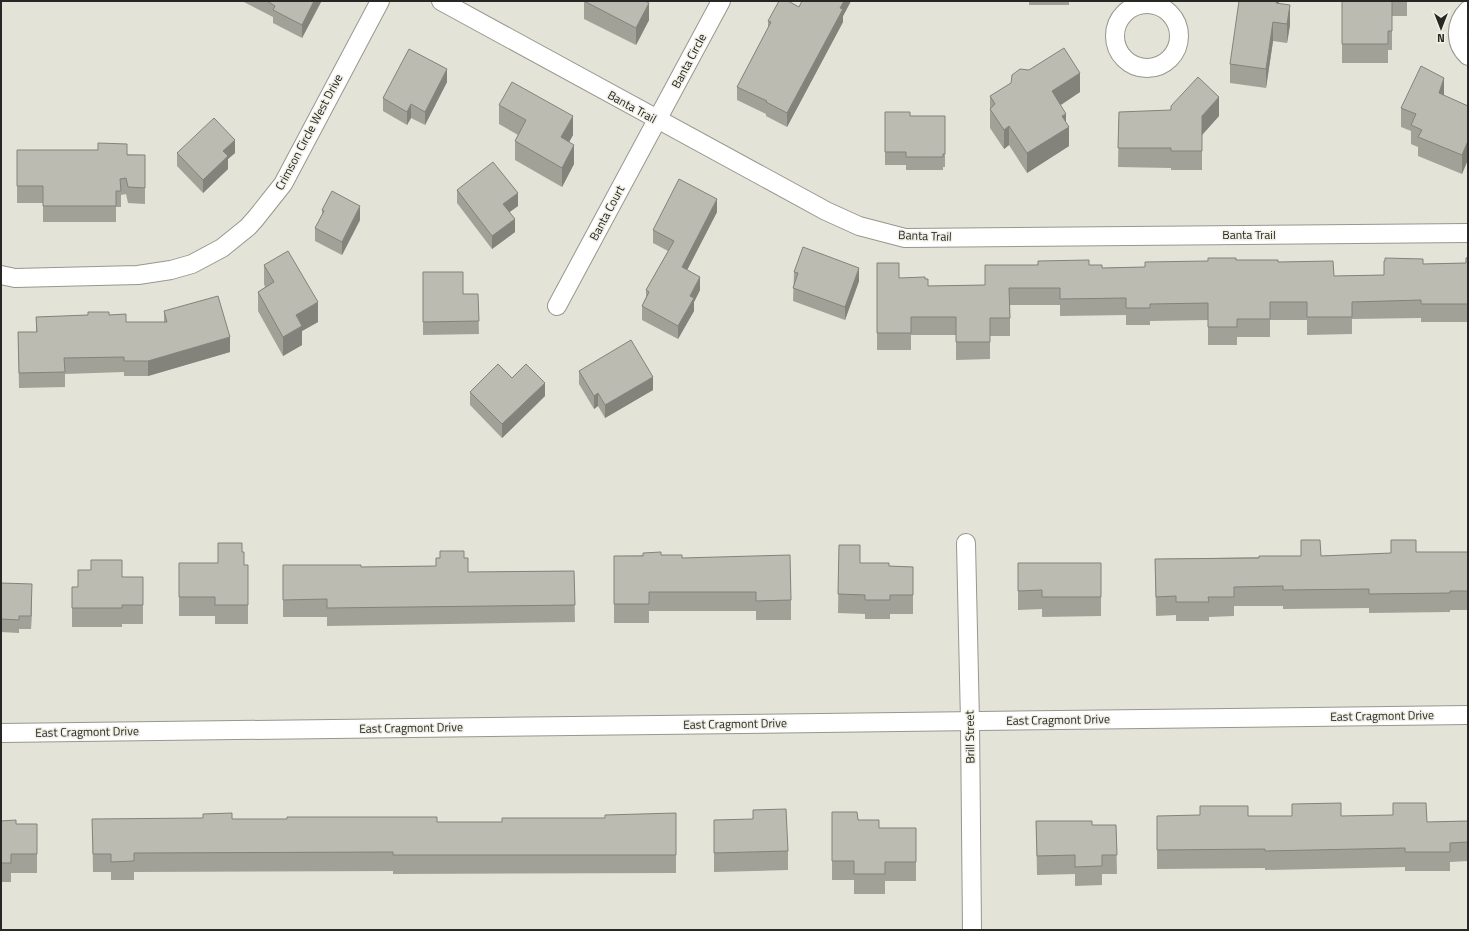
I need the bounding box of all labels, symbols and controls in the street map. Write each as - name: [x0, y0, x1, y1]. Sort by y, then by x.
- north arrow: [1421, 8, 1461, 48]
- street label: Banta Circle: [666, 30, 711, 92]
- text: N: [1437, 30, 1445, 46]
- street label: Crimson Circle West Drive: [270, 70, 347, 193]
- street label: Banta Trail: [604, 85, 660, 128]
- street label: Banta Court: [584, 181, 629, 244]
- street label: Banta Trail: [898, 225, 952, 246]
- street label: Banta Trail: [1222, 225, 1276, 244]
- street label: East Cragmont Drive: [1330, 705, 1434, 726]
- street label: Brill Street: [960, 709, 979, 764]
- street label: East Cragmont Drive: [1006, 709, 1110, 730]
- street label: East Cragmont Drive: [683, 713, 787, 734]
- street label: East Cragmont Drive: [359, 717, 463, 738]
- street label: East Cragmont Drive: [35, 721, 139, 742]

